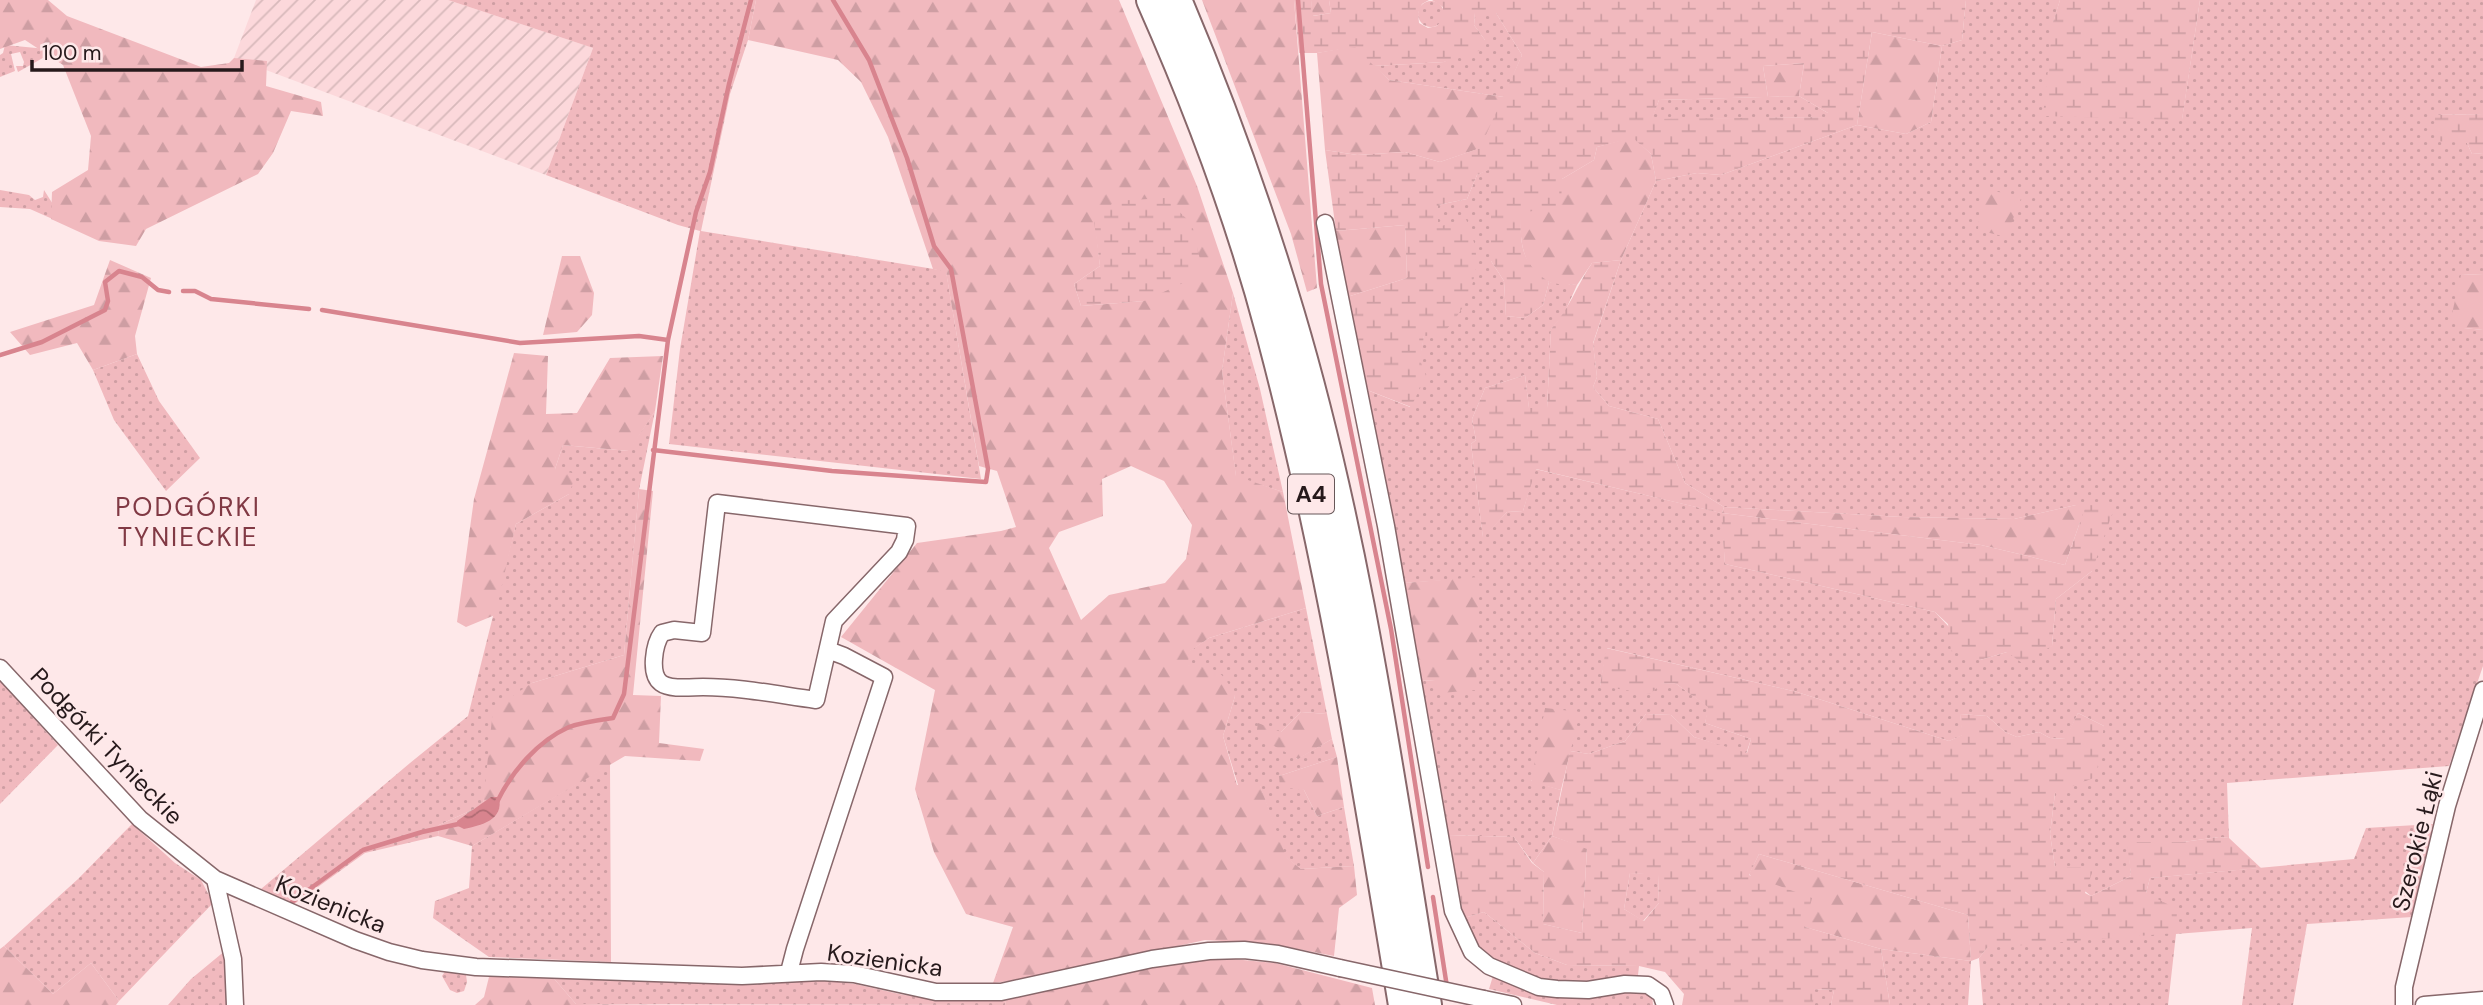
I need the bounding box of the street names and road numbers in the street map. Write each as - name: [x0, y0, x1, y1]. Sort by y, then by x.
- road number: A4: [1288, 474, 1334, 514]
- street label: Podgórki Tynieckie: [24, 661, 190, 831]
- street label: Szerokie Łąki: [2385, 768, 2449, 914]
- street label: Kozienicka: [271, 868, 391, 940]
- street label: Kozienicka: [825, 937, 945, 983]

